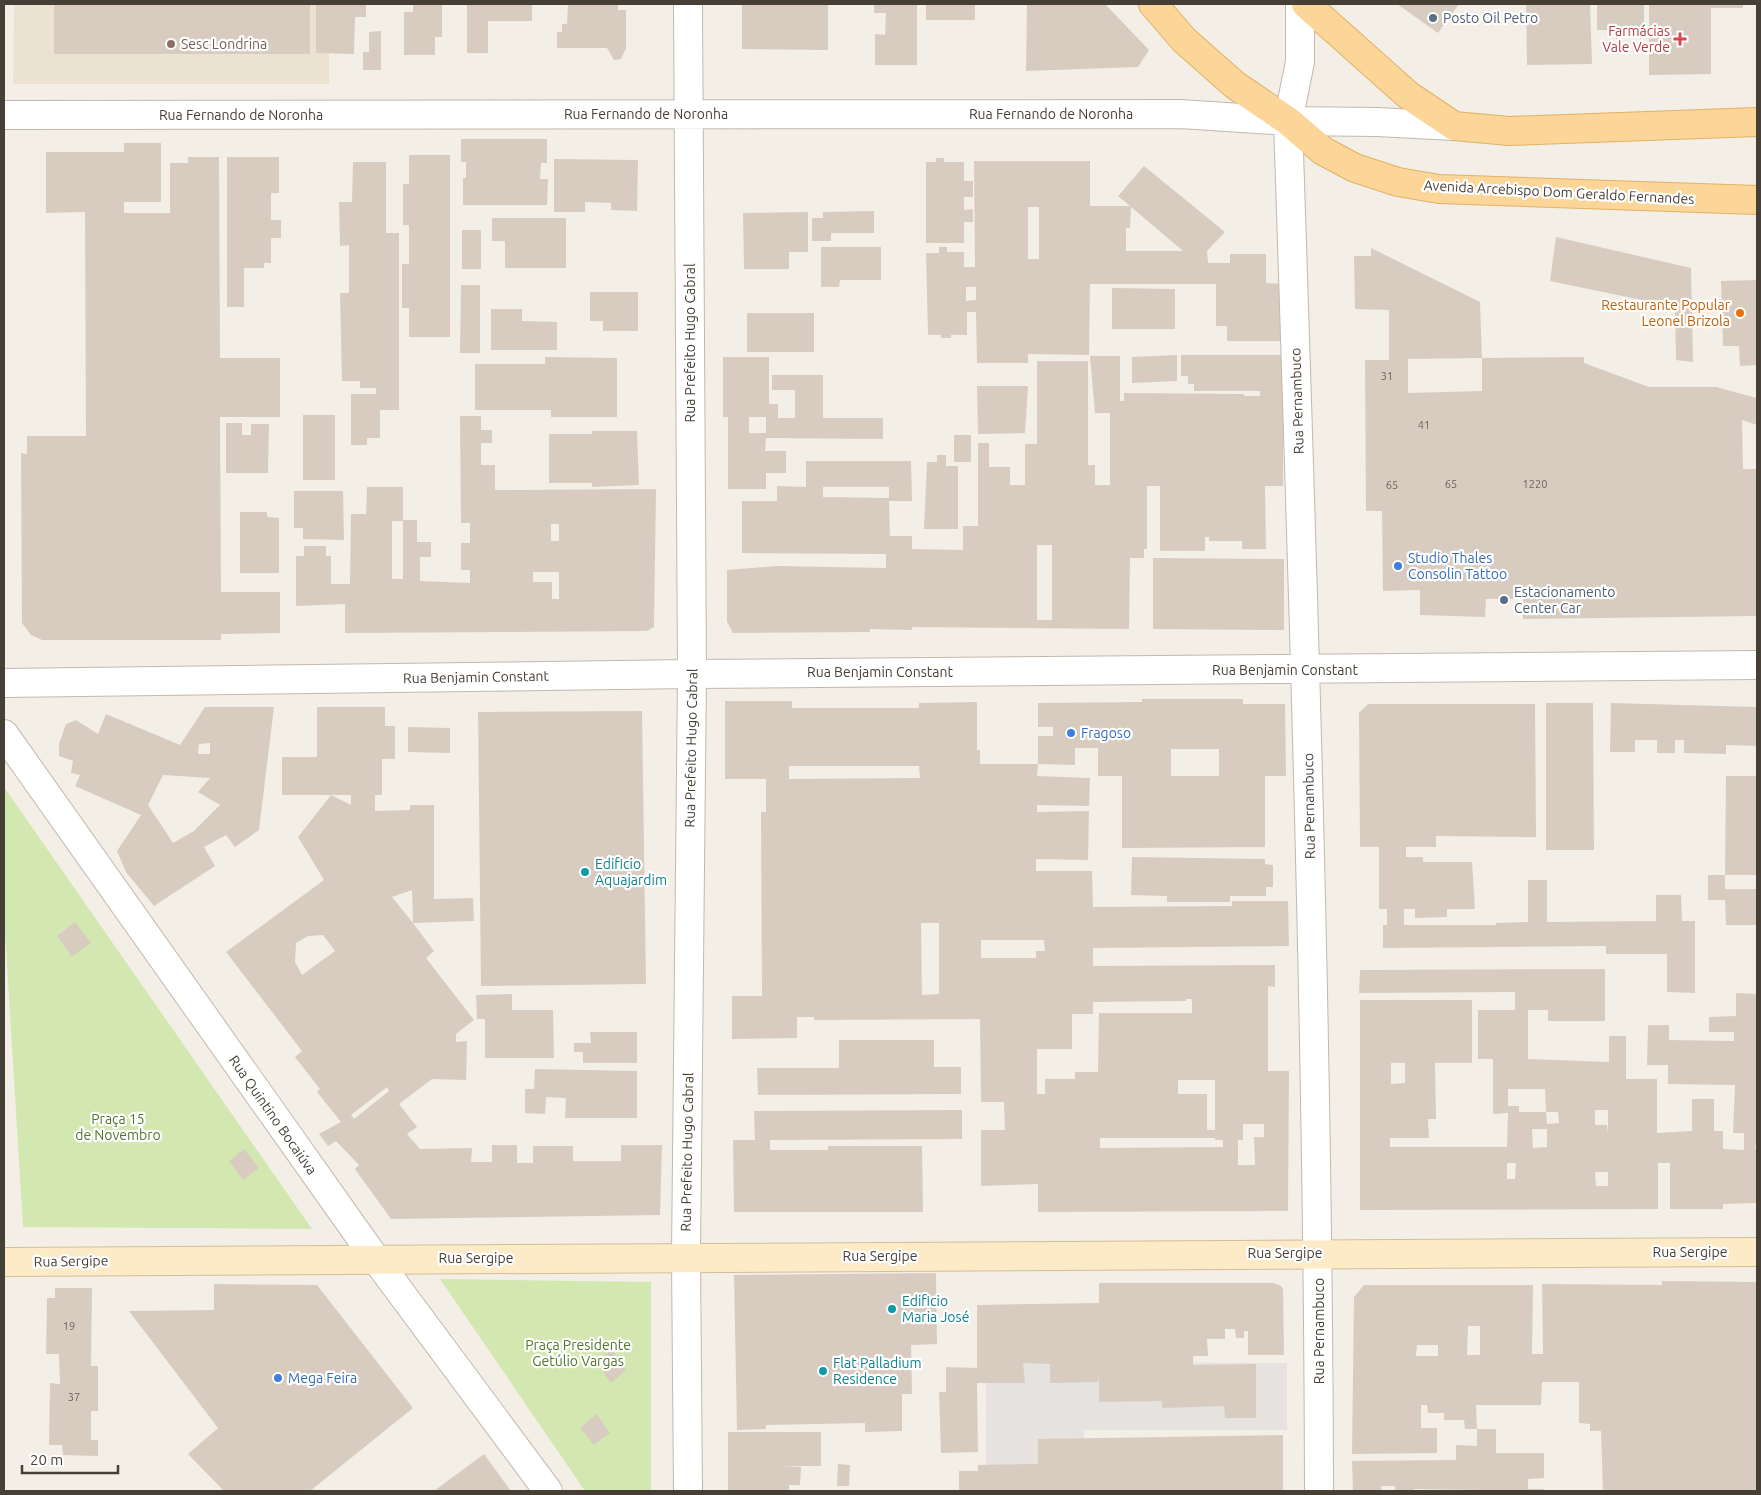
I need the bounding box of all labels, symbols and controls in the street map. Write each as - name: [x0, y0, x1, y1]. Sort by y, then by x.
- place label: Posto Oil Petro: [1443, 10, 1538, 26]
- marker: Posto Oil Petro: [1427, 12, 1439, 24]
- place label: Farmácias Vale Verde: [1602, 23, 1670, 55]
- marker: Farmácias Vale Verde: [1674, 33, 1686, 45]
- place label: Sesc Londrina: [181, 36, 267, 52]
- marker: Sesc Londrina: [165, 38, 177, 50]
- street label: Rua Fernando de Noronha: [564, 106, 728, 122]
- street label: Rua Fernando de Noronha: [969, 106, 1133, 122]
- street label: Rua Fernando de Noronha: [159, 107, 323, 123]
- street label: Avenida Arcebispo Dom Geraldo Fernandes: [1423, 177, 1695, 207]
- street label: Rua Prefeito Hugo Cabral: [682, 263, 698, 423]
- place label: Restaurante Popular Leonel Brizola: [1601, 297, 1731, 329]
- marker: Restaurante Popular Leonel Brizola: [1734, 307, 1746, 319]
- street label: Rua Pernambuco: [1287, 348, 1307, 454]
- house number: 31: [1381, 370, 1393, 382]
- house number: 41: [1418, 419, 1430, 431]
- house number: 65: [1445, 478, 1457, 490]
- house number: 1220: [1523, 478, 1547, 490]
- house number: 65: [1386, 479, 1398, 491]
- place label: Studio Thales Consolin Tattoo: [1408, 550, 1507, 582]
- marker: Studio Thales Consolin Tattoo: [1392, 560, 1404, 572]
- place label: Estacionamento Center Car: [1514, 584, 1615, 616]
- marker: Estacionamento Center Car: [1498, 594, 1510, 606]
- street label: Rua Benjamin Constant: [1212, 662, 1358, 678]
- street label: Rua Benjamin Constant: [807, 664, 953, 680]
- street label: Rua Benjamin Constant: [403, 668, 550, 686]
- street label: Rua Prefeito Hugo Cabral: [682, 668, 700, 828]
- place label: Fragoso: [1081, 725, 1131, 741]
- marker: Fragoso: [1065, 727, 1077, 739]
- street label: Rua Pernambuco: [1300, 753, 1318, 859]
- place label: Edificio Aquajardim: [595, 856, 667, 888]
- marker: Edificio Aquajardim: [579, 866, 591, 878]
- street label: Rua Quintino Bocaiúva: [226, 1052, 320, 1178]
- street label: Rua Prefeito Hugo Cabral: [678, 1072, 696, 1232]
- park label: Praça 15 de Novembro: [75, 1111, 161, 1143]
- street label: Rua Sergipe: [1653, 1244, 1727, 1260]
- street label: Rua Sergipe: [1248, 1245, 1322, 1261]
- street label: Rua Sergipe: [843, 1248, 917, 1264]
- street label: Rua Sergipe: [439, 1250, 513, 1266]
- street label: Rua Sergipe: [33, 1252, 109, 1270]
- street label: Rua Pernambuco: [1311, 1278, 1327, 1384]
- place label: Edificio Maria José: [902, 1293, 969, 1325]
- marker: Edificio Maria José: [886, 1303, 898, 1315]
- house number: 19: [63, 1320, 75, 1332]
- park label: Praça Presidente Getúlio Vargas: [525, 1337, 631, 1369]
- place label: Flat Palladium Residence: [833, 1355, 922, 1387]
- marker: Flat Palladium Residence: [817, 1365, 829, 1377]
- place label: Mega Feira: [288, 1370, 357, 1386]
- marker: Mega Feira: [272, 1372, 284, 1384]
- house number: 37: [68, 1391, 80, 1403]
- scale bar: [22, 1442, 119, 1474]
- text: 20 m: [30, 1451, 63, 1468]

